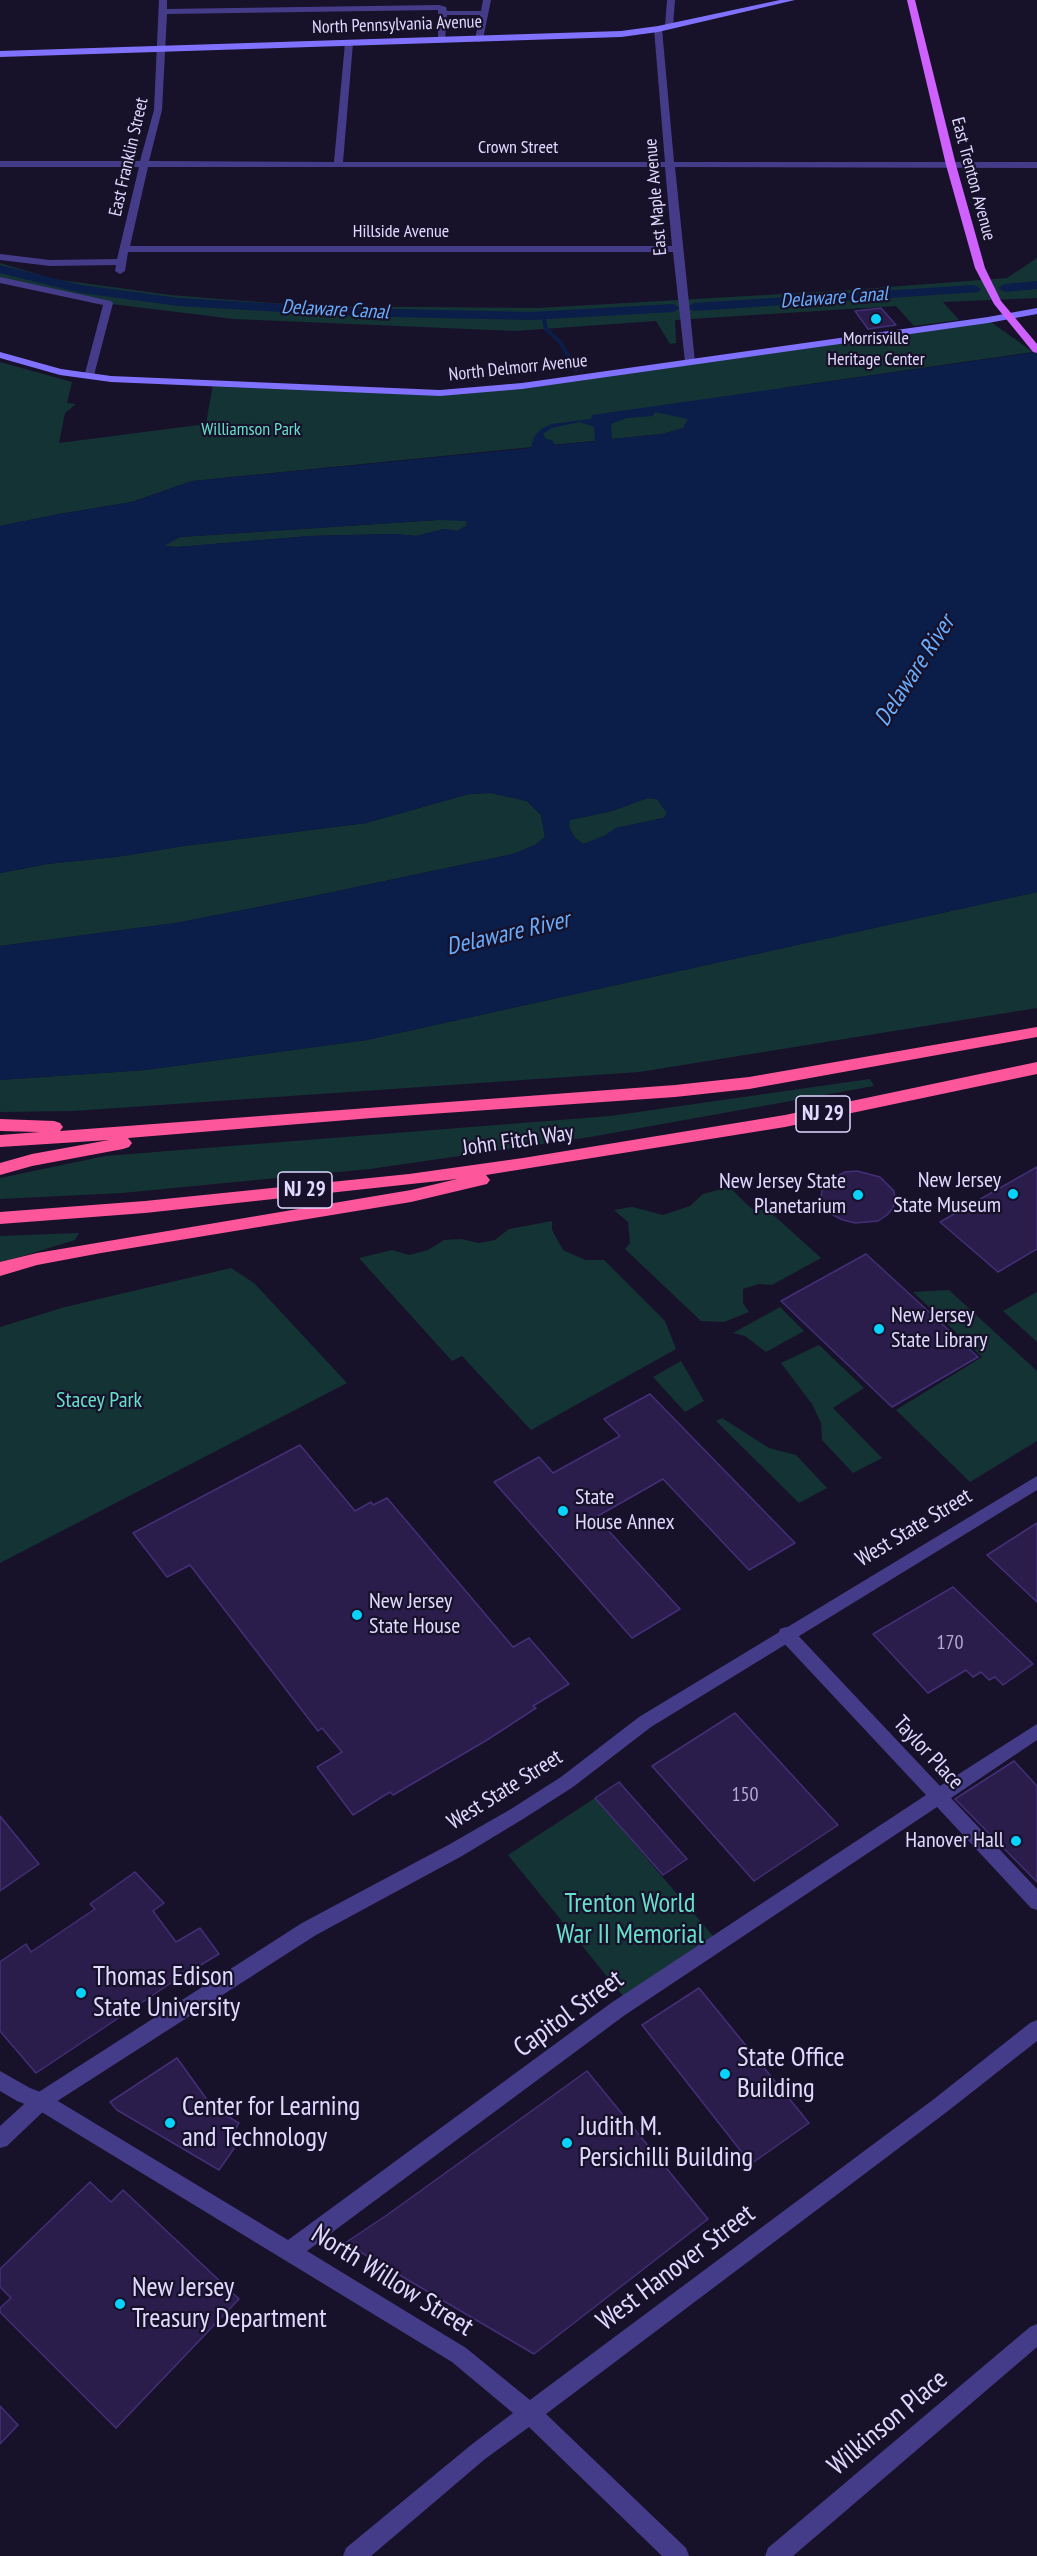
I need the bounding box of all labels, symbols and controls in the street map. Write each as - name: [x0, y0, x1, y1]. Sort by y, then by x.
- street label: North Pennsylvania Avenue: [312, 11, 482, 39]
- street label: East Franklin Street: [105, 95, 153, 219]
- street label: East Trenton Avenue: [946, 115, 1000, 243]
- street label: Crown Street: [478, 137, 558, 159]
- street label: East Maple Avenue: [640, 138, 672, 256]
- street label: Hillside Avenue: [353, 221, 449, 243]
- water label: Delaware Canal: [780, 282, 888, 314]
- water label: Delaware Canal: [281, 295, 389, 325]
- marker: Morrisville Heritage Center: [869, 312, 883, 326]
- place label: Morrisville Heritage Center: [827, 328, 925, 370]
- street label: North Delmorr Avenue: [448, 350, 588, 386]
- park label: Williamson Park: [201, 419, 301, 441]
- water label: Delaware River: [869, 611, 961, 731]
- water label: Delaware River: [444, 906, 572, 962]
- road number: NJ 29: [796, 1096, 850, 1132]
- street label: John Fitch Way: [461, 1120, 575, 1162]
- place label: New Jersey State Museum: [893, 1168, 1001, 1220]
- place label: New Jersey State Planetarium: [719, 1169, 846, 1220]
- road number: NJ 29: [278, 1172, 332, 1208]
- marker: New Jersey State Museum: [1006, 1187, 1020, 1201]
- marker: New Jersey State Planetarium: [851, 1188, 865, 1202]
- place label: New Jersey State Library: [891, 1303, 987, 1354]
- marker: New Jersey State Library: [872, 1322, 886, 1336]
- park label: Stacey Park: [56, 1388, 142, 1414]
- street label: West State Street: [851, 1483, 977, 1573]
- place label: State House Annex: [575, 1485, 675, 1536]
- marker: State House Annex: [556, 1504, 570, 1518]
- place label: New Jersey State House: [369, 1589, 460, 1640]
- marker: New Jersey State House: [350, 1608, 364, 1622]
- house number: 170: [937, 1631, 963, 1655]
- street label: Taylor Place: [887, 1711, 969, 1795]
- street label: West State Street: [443, 1744, 567, 1836]
- house number: 150: [732, 1783, 758, 1807]
- place label: Hanover Hall: [905, 1828, 1004, 1854]
- marker: Hanover Hall: [1009, 1834, 1023, 1848]
- park label: Trenton World War II Memorial: [556, 1888, 704, 1951]
- place label: Thomas Edison State University: [93, 1961, 240, 2024]
- street label: Capitol Street: [508, 1964, 630, 2064]
- marker: Thomas Edison State University: [74, 1986, 88, 2000]
- place label: State Office Building: [737, 2042, 845, 2105]
- marker: State Office Building: [718, 2067, 732, 2081]
- place label: Center for Learning and Technology: [182, 2091, 360, 2154]
- place label: Judith M. Persichilli Building: [579, 2111, 753, 2174]
- marker: Center for Learning and Technology: [163, 2116, 177, 2130]
- marker: Judith M. Persichilli Building: [560, 2136, 574, 2150]
- street label: West Hanover Street: [590, 2198, 762, 2338]
- street label: North Willow Street: [305, 2218, 479, 2344]
- place label: New Jersey Treasury Department: [132, 2272, 327, 2335]
- marker: New Jersey Treasury Department: [113, 2297, 127, 2311]
- street label: Wilkinson Place: [822, 2364, 954, 2482]

